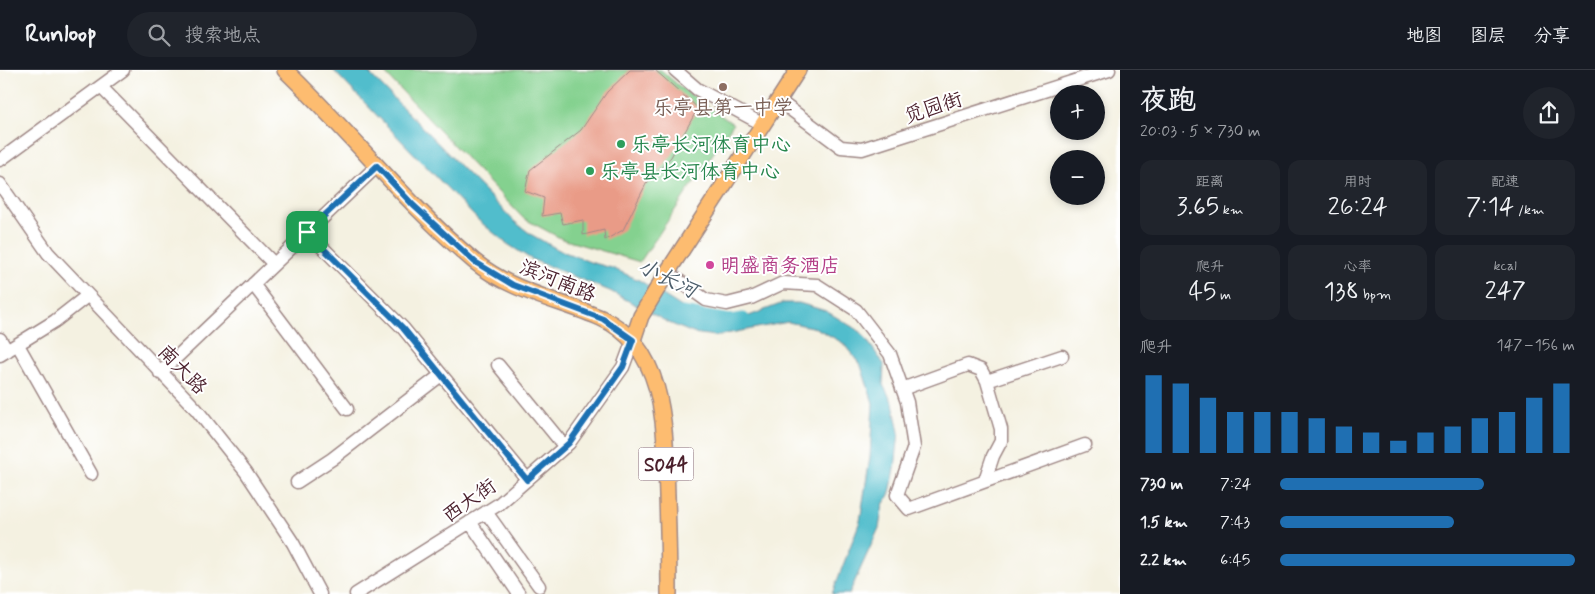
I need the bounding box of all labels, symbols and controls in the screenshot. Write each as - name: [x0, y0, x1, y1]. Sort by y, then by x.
- search box: [127, 12, 477, 57]
- text: Runloop: [25, 19, 97, 50]
- icon: search: [145, 21, 173, 49]
- text: 搜索地点: [185, 23, 261, 48]
- text: 地图: [1406, 24, 1442, 48]
- text: 图层: [1470, 24, 1506, 48]
- text: 分享: [1534, 24, 1570, 48]
- marker: 乐亭县第一中学: [717, 81, 729, 93]
- text: 夜跑: [1140, 83, 1196, 120]
- map controls: [1050, 85, 1105, 205]
- button: +: [1050, 85, 1105, 140]
- street label: 觅园街: [901, 86, 966, 131]
- button: share: [1523, 87, 1575, 139]
- place label: 乐亭县第一中学: [653, 95, 793, 122]
- text: 20:03 · 5 × 730 m: [1140, 121, 1260, 142]
- place label: 乐亭长河体育中心: [631, 132, 791, 159]
- marker: 乐亭长河体育中心: [615, 138, 627, 150]
- button: −: [1050, 150, 1105, 205]
- place label: 乐亭县长河体育中心: [600, 159, 780, 186]
- marker: 乐亭县长河体育中心: [584, 165, 596, 177]
- text: 距离: [1196, 173, 1224, 191]
- text: 用时: [1343, 173, 1371, 191]
- text: 配速: [1491, 173, 1519, 191]
- text: 3.65: [1176, 191, 1219, 224]
- text: 26:24: [1327, 191, 1388, 224]
- text: 7:14: [1466, 191, 1514, 224]
- text: km: [1219, 201, 1243, 219]
- text: /km: [1514, 201, 1544, 219]
- pin: [286, 211, 328, 253]
- icon: arrive: [293, 218, 321, 246]
- water label: 小长河: [633, 253, 705, 307]
- place label: 明盛商务酒店: [720, 253, 840, 280]
- street label: 滨河南路: [515, 254, 601, 309]
- text: kcal: [1493, 257, 1517, 275]
- text: 爬升: [1196, 258, 1224, 276]
- text: 心率: [1343, 258, 1371, 276]
- marker: 明盛商务酒店: [704, 259, 716, 271]
- text: 247: [1484, 275, 1526, 308]
- text: 45: [1188, 276, 1216, 309]
- text: 138: [1324, 276, 1359, 309]
- text: m: [1216, 286, 1231, 304]
- text: bpm: [1359, 286, 1391, 304]
- text: 147–156 m: [1497, 335, 1575, 356]
- text: 爬升: [1140, 337, 1172, 358]
- street label: 南大路: [151, 339, 213, 402]
- road number: S044: [638, 448, 694, 480]
- street label: 西大街: [438, 473, 502, 529]
- text: 730 m: [1140, 474, 1183, 495]
- text: 7:24: [1220, 474, 1252, 495]
- text: 1.5 km: [1140, 512, 1188, 533]
- text: 7:43: [1220, 512, 1250, 533]
- text: 2.2 km: [1140, 550, 1187, 571]
- text: 6:45: [1220, 550, 1250, 571]

